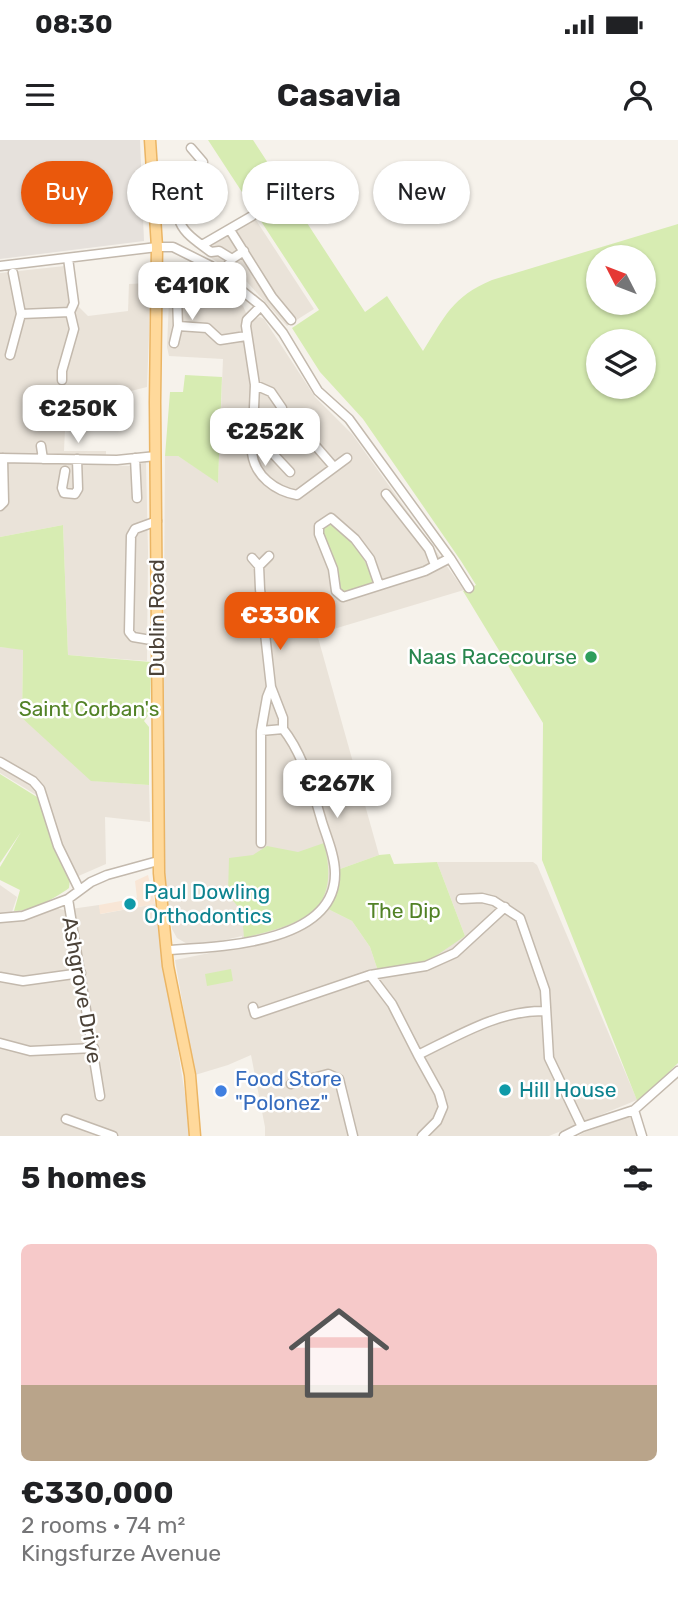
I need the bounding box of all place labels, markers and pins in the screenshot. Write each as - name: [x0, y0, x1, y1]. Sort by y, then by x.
- pin: €410K: [143, 262, 241, 322]
- pin: €250K: [29, 386, 127, 445]
- pin: €252K: [216, 408, 314, 468]
- pin: €330K: [231, 592, 329, 652]
- place label: Naas Racecourse: [408, 644, 577, 669]
- marker: Naas Racecourse: [583, 649, 599, 665]
- pin: €267K: [288, 760, 386, 820]
- place label: Paul Dowling Orthodontics: [144, 879, 272, 928]
- marker: Paul Dowling Orthodontics: [122, 896, 138, 912]
- place label: Food Store "Polonez": [235, 1066, 342, 1115]
- place label: Hill House: [519, 1077, 617, 1102]
- marker: Hill House: [497, 1082, 513, 1098]
- marker: Food Store "Polonez": [213, 1083, 229, 1099]

